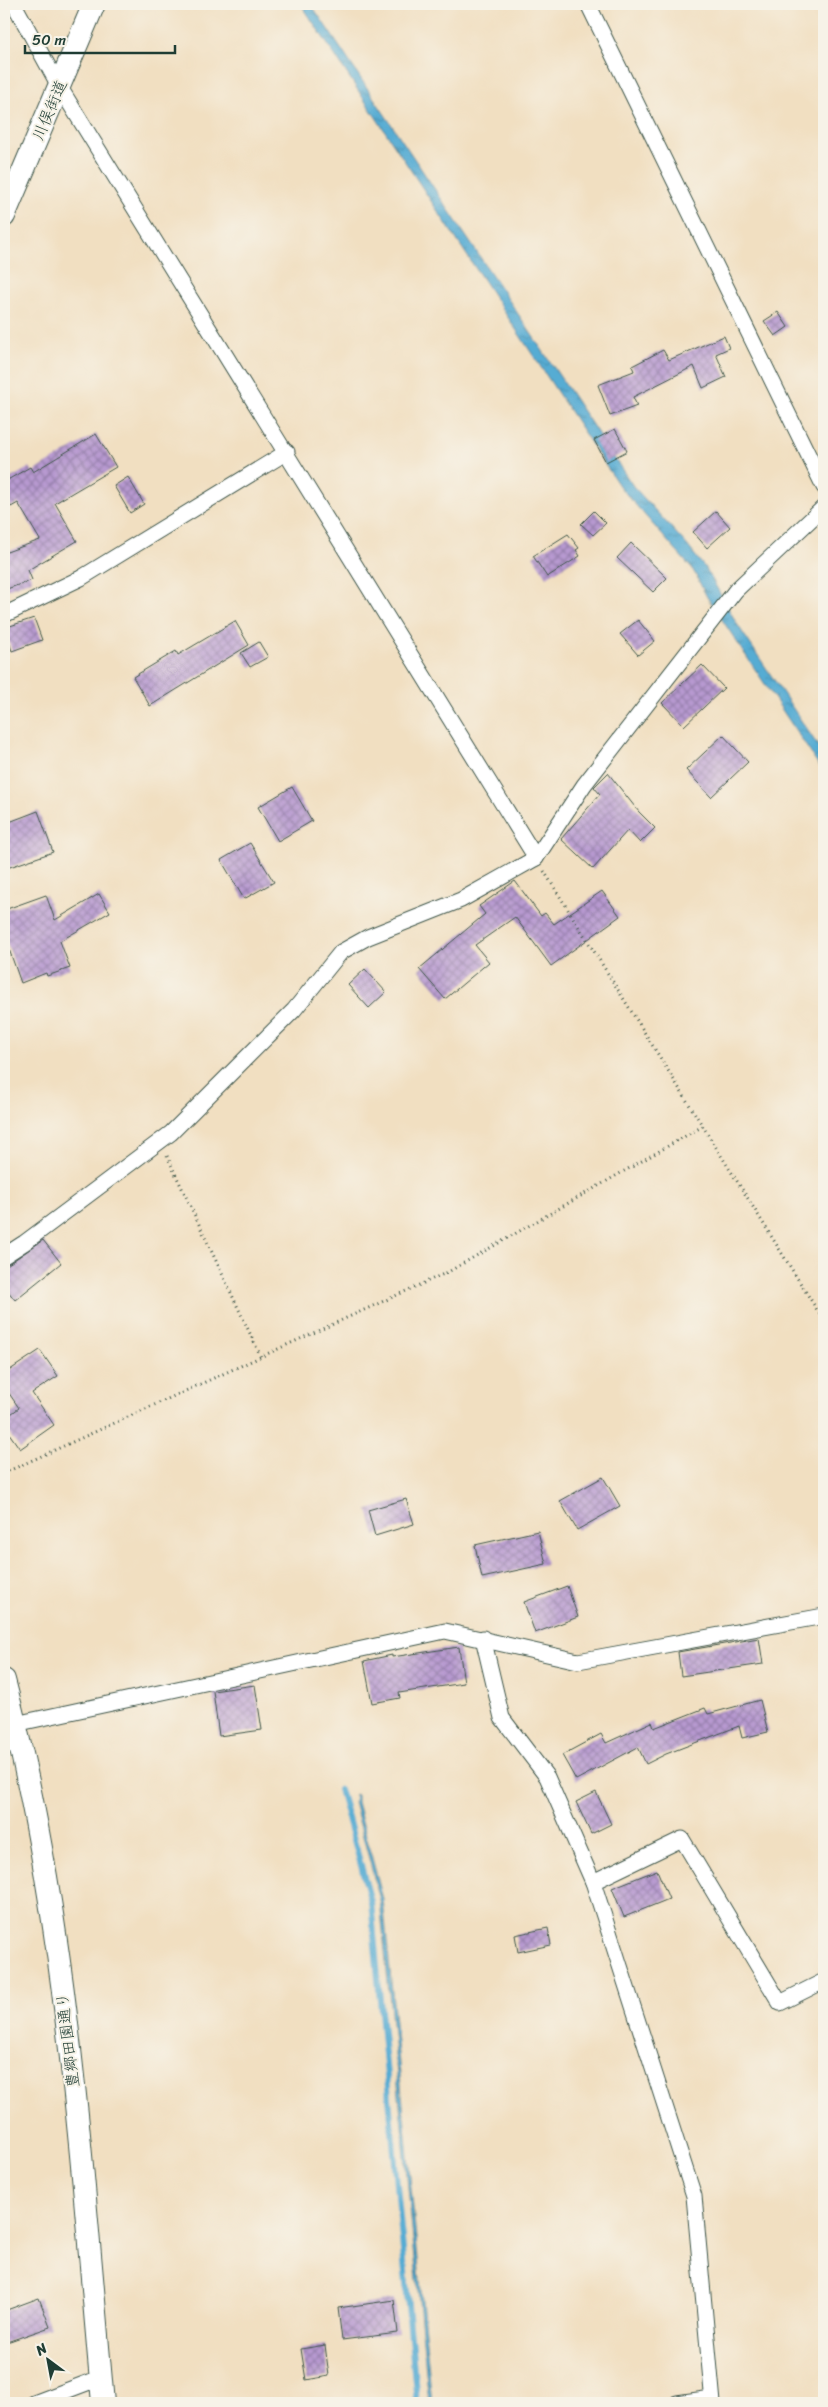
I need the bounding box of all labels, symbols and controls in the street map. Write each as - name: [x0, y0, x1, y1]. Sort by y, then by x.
- scale bar: [25, 22, 175, 54]
- text: 50 m: [32, 27, 67, 53]
- street label: 川俣街道: [24, 75, 75, 145]
- street label: 豊郷田園通り: [47, 1991, 88, 2089]
- north arrow: [22, 2334, 72, 2384]
- text: N: [30, 2336, 52, 2363]

